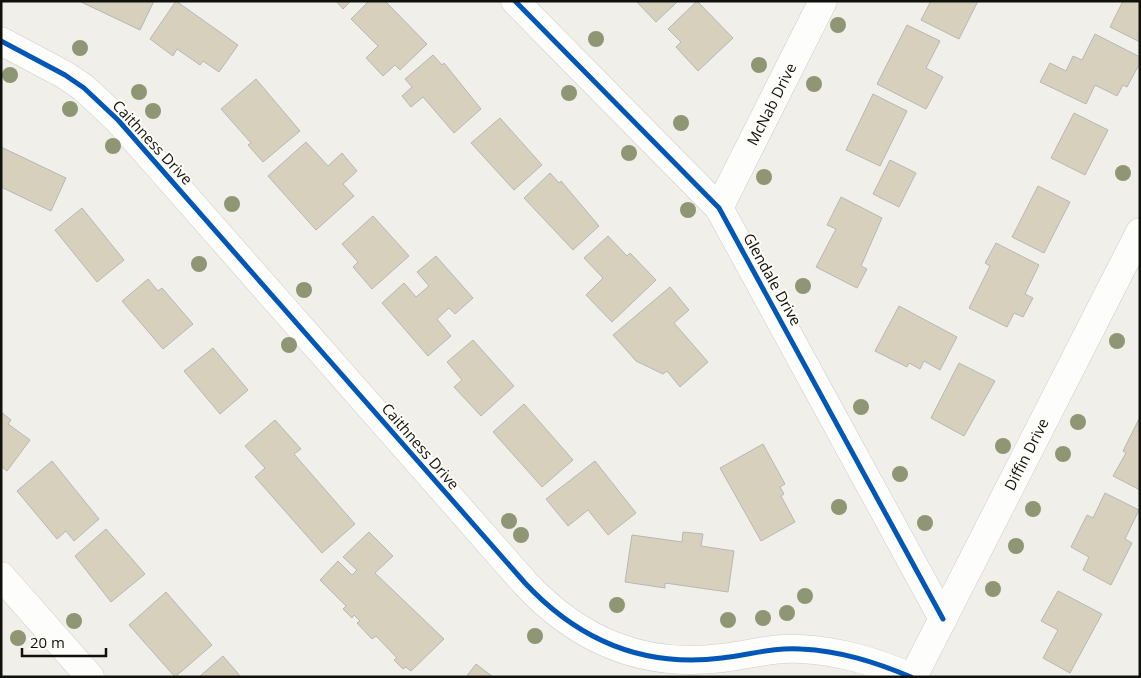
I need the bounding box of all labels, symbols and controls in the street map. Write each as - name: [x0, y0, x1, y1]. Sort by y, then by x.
- street label: McNab Drive: [742, 59, 800, 149]
- street label: Caithness Drive: [109, 95, 197, 189]
- street label: Glendale Drive: [739, 229, 807, 329]
- street label: Caithness Drive: [378, 398, 464, 494]
- street label: Diffin Drive: [999, 415, 1053, 493]
- scale bar: [22, 626, 106, 658]
- text: 20 m: [30, 632, 65, 652]

